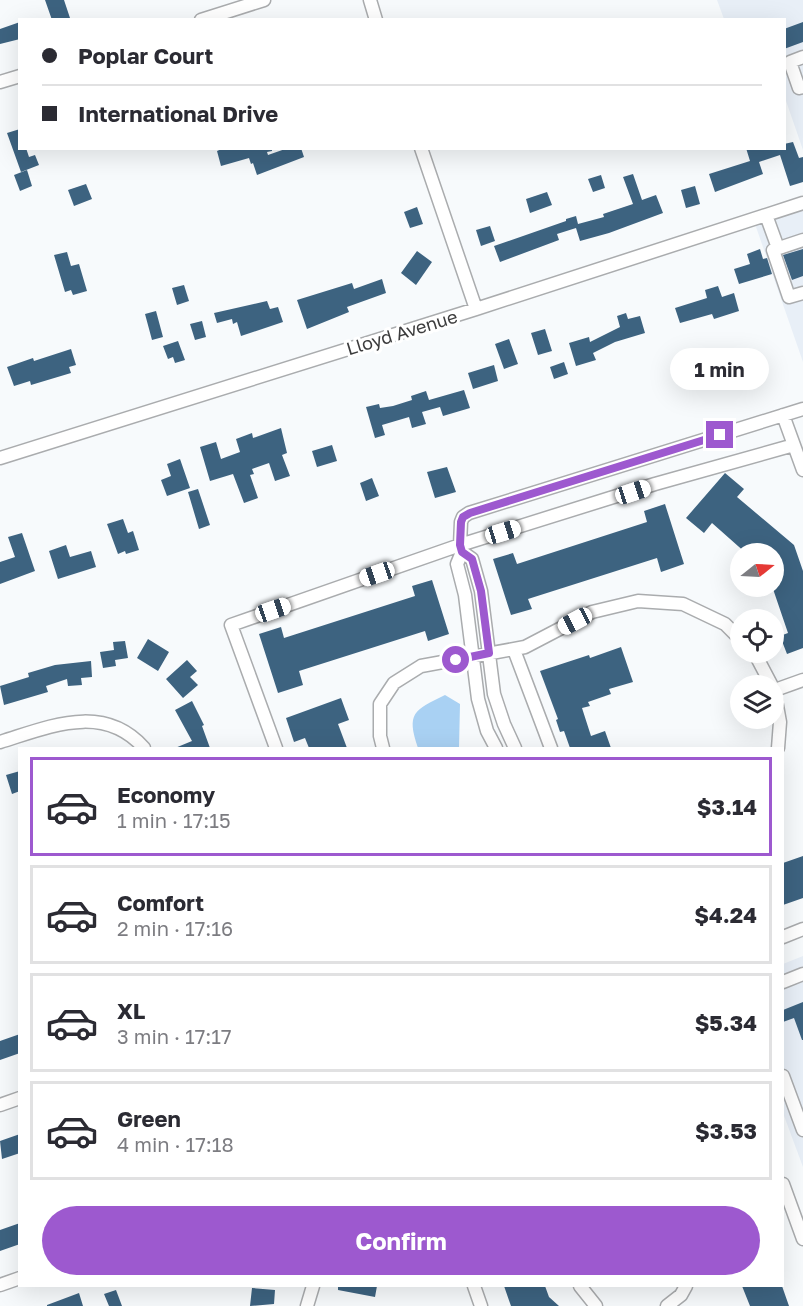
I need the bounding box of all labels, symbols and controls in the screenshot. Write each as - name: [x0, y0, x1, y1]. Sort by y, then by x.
- text: Poplar Court: [78, 42, 213, 69]
- text: International Drive: [78, 100, 278, 127]
- street label: Lloyd Avenue: [344, 305, 460, 359]
- callout: 1 min: [670, 348, 770, 390]
- text: 1 min: [694, 357, 745, 381]
- route end: [706, 421, 733, 448]
- car: [613, 478, 653, 506]
- car: [483, 518, 523, 546]
- north arrow: [730, 543, 784, 597]
- map controls: [730, 543, 784, 729]
- car: [357, 560, 397, 588]
- car: [253, 596, 293, 624]
- car: [555, 605, 595, 637]
- button: locate: [730, 609, 784, 663]
- route start: [442, 646, 469, 673]
- button: layers: [730, 675, 784, 729]
- icon: car: [45, 780, 99, 834]
- text: Economy: [117, 781, 215, 808]
- text: $3.14: [697, 793, 757, 820]
- text: 1 min · 17:15: [117, 808, 231, 832]
- icon: car: [45, 888, 99, 942]
- text: Comfort: [117, 889, 204, 916]
- text: $4.24: [694, 901, 757, 928]
- text: 2 min · 17:16: [117, 916, 233, 940]
- icon: car: [45, 996, 99, 1050]
- text: XL: [117, 997, 145, 1024]
- text: $5.34: [695, 1009, 757, 1036]
- text: 3 min · 17:17: [117, 1024, 232, 1048]
- icon: car: [45, 1104, 99, 1158]
- text: Green: [117, 1105, 181, 1132]
- text: $3.53: [695, 1117, 757, 1144]
- text: 4 min · 17:18: [117, 1132, 234, 1156]
- button: Confirm: [42, 1206, 760, 1275]

